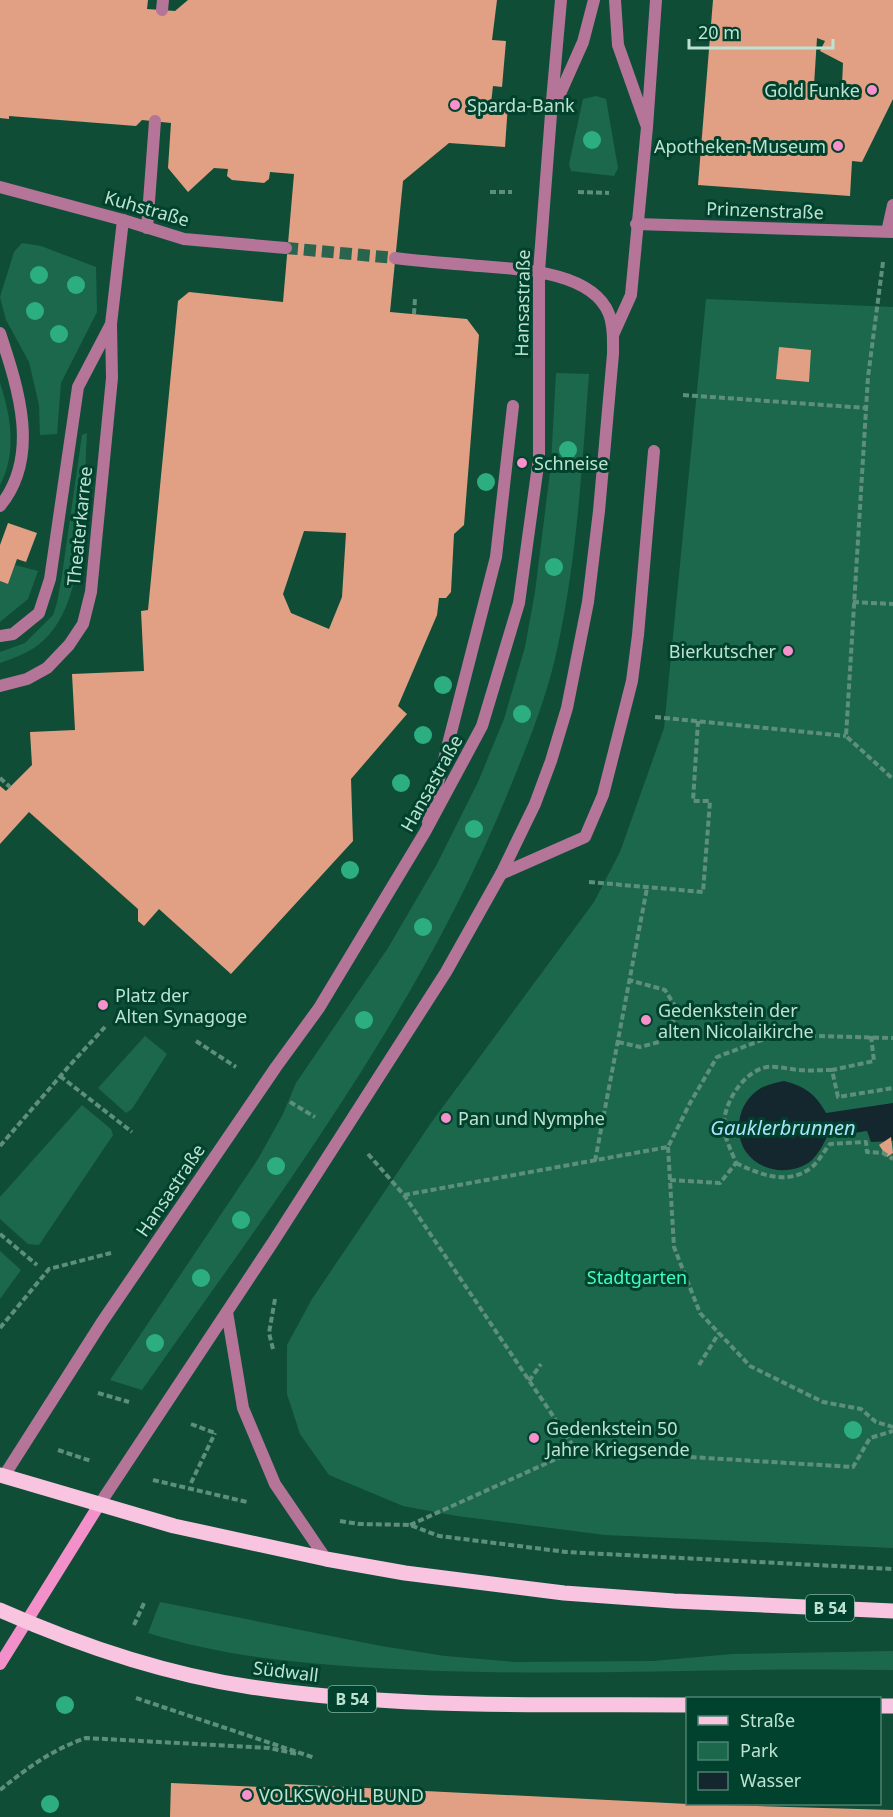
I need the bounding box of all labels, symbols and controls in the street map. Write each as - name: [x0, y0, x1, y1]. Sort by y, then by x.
- scale bar: [689, 12, 833, 50]
- text: 20 m: [698, 20, 740, 44]
- place label: Gold Funke: [764, 78, 860, 102]
- marker: Gold Funke: [865, 83, 879, 97]
- place label: Sparda-Bank: [467, 93, 575, 117]
- marker: Sparda-Bank: [448, 98, 462, 112]
- place label: Apotheken-Museum: [654, 134, 826, 158]
- marker: Apotheken-Museum: [831, 139, 845, 153]
- street label: Kuhstraße: [102, 184, 192, 232]
- street label: Prinzenstraße: [706, 196, 824, 224]
- street label: Hansastraße: [509, 249, 535, 357]
- place label: Schneise: [534, 451, 608, 475]
- marker: Schneise: [515, 456, 529, 470]
- street label: Theaterkarree: [61, 465, 97, 587]
- place label: Bierkutscher: [669, 639, 777, 663]
- marker: Bierkutscher: [781, 644, 795, 658]
- street label: Hansastraße: [395, 730, 467, 836]
- place label: Platz der Alten Synagoge: [115, 983, 247, 1028]
- marker: Platz der Alten Synagoge: [96, 998, 110, 1012]
- place label: Gedenkstein der alten Nicolaikirche: [658, 998, 814, 1043]
- marker: Gedenkstein der alten Nicolaikirche: [639, 1013, 653, 1027]
- place label: Pan und Nymphe: [458, 1106, 605, 1130]
- marker: Pan und Nymphe: [439, 1111, 453, 1125]
- water label: Gauklerbrunnen: [710, 1114, 856, 1141]
- street label: Hansastraße: [130, 1139, 210, 1241]
- park label: Stadtgarten: [587, 1265, 687, 1289]
- place label: Gedenkstein 50 Jahre Kriegsende: [544, 1416, 690, 1461]
- marker: Gedenkstein 50 Jahre Kriegsende: [527, 1431, 541, 1445]
- road number: B 54: [806, 1595, 854, 1621]
- street label: Südwall: [252, 1655, 320, 1687]
- road number: B 54: [328, 1686, 376, 1712]
- legend: [686, 1697, 881, 1805]
- text: Straße: [740, 1708, 795, 1732]
- text: Park: [740, 1738, 778, 1762]
- text: Wasser: [740, 1768, 802, 1792]
- place label: VOLKSWOHL BUND: [259, 1783, 424, 1807]
- marker: VOLKSWOHL BUND: [240, 1788, 254, 1802]

